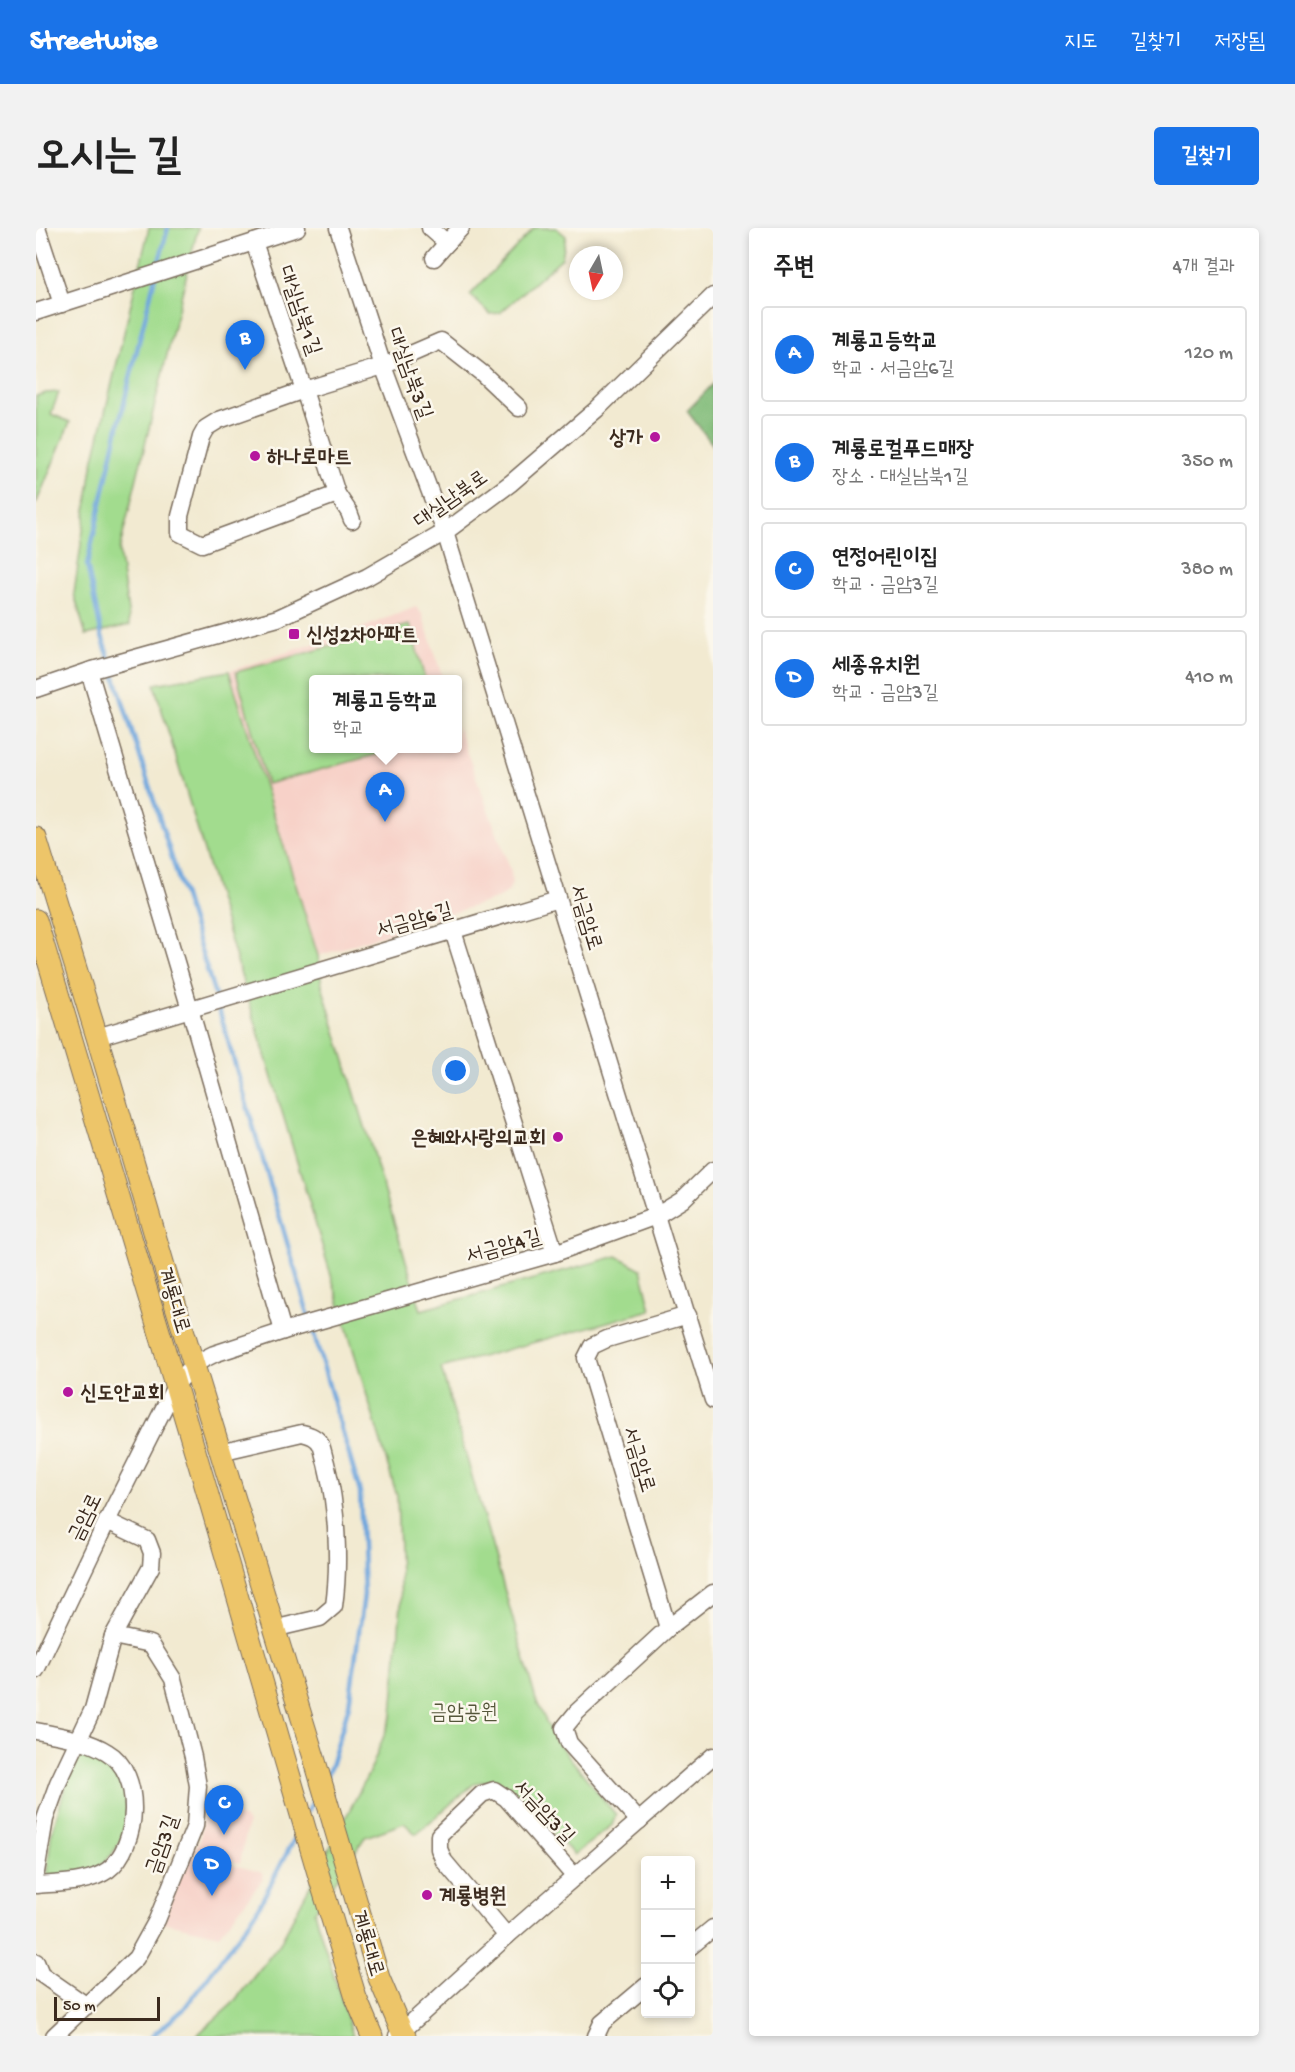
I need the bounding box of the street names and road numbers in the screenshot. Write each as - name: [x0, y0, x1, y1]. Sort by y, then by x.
- street label: 대실남북1길: [271, 263, 325, 359]
- street label: 대실남북3길: [380, 325, 436, 423]
- street label: 대실남북로: [410, 466, 494, 535]
- street label: 서금암로: [562, 882, 605, 954]
- street label: 서금암6길: [374, 900, 456, 945]
- street label: 서금암4길: [463, 1226, 545, 1271]
- street label: 계룡대로: [150, 1265, 193, 1337]
- street label: 서금암로: [615, 1424, 658, 1496]
- street label: 금암로: [65, 1490, 109, 1547]
- street label: 서금암3길: [507, 1776, 578, 1851]
- street label: 금암3길: [142, 1812, 186, 1878]
- street label: 계룡대로: [344, 1908, 387, 1980]

